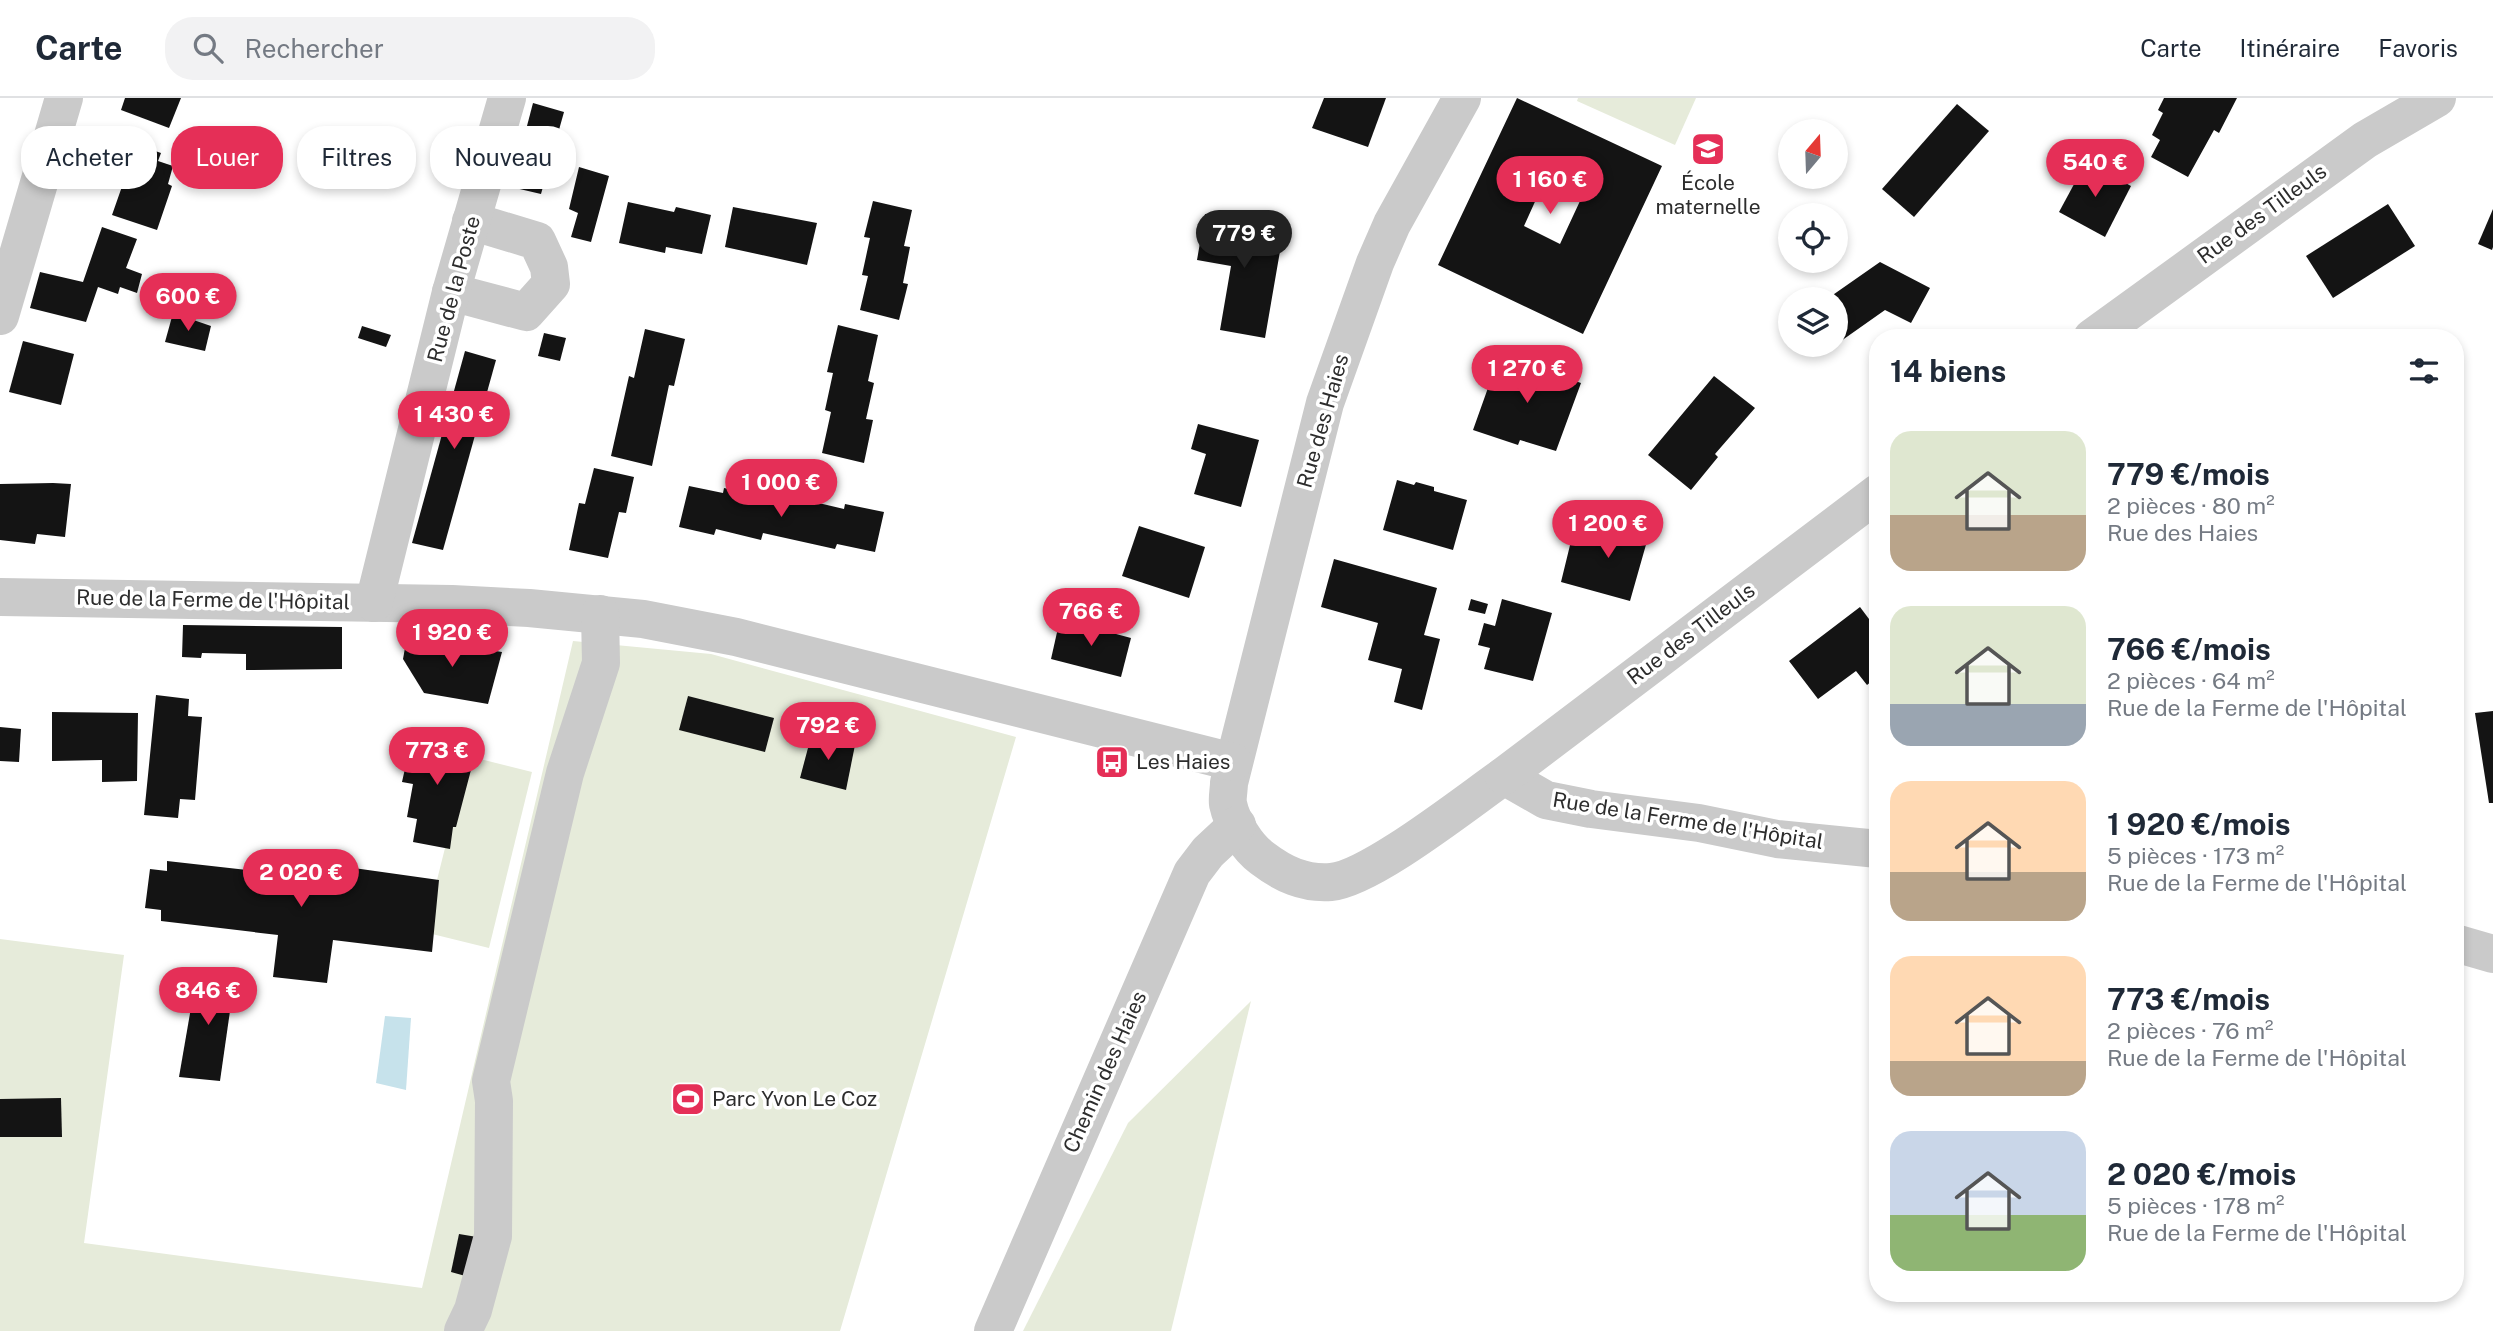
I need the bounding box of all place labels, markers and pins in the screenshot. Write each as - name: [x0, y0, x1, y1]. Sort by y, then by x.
- school or university icon: École maternelle: [1689, 130, 1727, 168]
- pin: 540 €: [2046, 140, 2144, 199]
- pin: 1 160 €: [1485, 156, 1615, 216]
- place label: École maternelle: [1655, 170, 1761, 219]
- pin: 779 €: [1195, 211, 1293, 270]
- pin: 600 €: [139, 274, 237, 333]
- pin: 1 270 €: [1462, 345, 1592, 405]
- pin: 1 430 €: [389, 392, 519, 451]
- pin: 1 000 €: [716, 460, 846, 519]
- pin: 1 200 €: [1543, 500, 1673, 560]
- pin: 766 €: [1042, 588, 1140, 648]
- pin: 1 920 €: [387, 610, 517, 669]
- pin: 792 €: [779, 702, 877, 762]
- pin: 773 €: [388, 728, 486, 787]
- bus stop icon: Les Haies: [1093, 743, 1131, 781]
- place label: Les Haies: [1136, 749, 1230, 774]
- pin: 2 020 €: [236, 850, 366, 909]
- pin: 846 €: [159, 968, 257, 1027]
- sports icon: Parc Yvon Le Coz: [669, 1080, 707, 1118]
- place label: Parc Yvon Le Coz: [712, 1086, 877, 1111]

